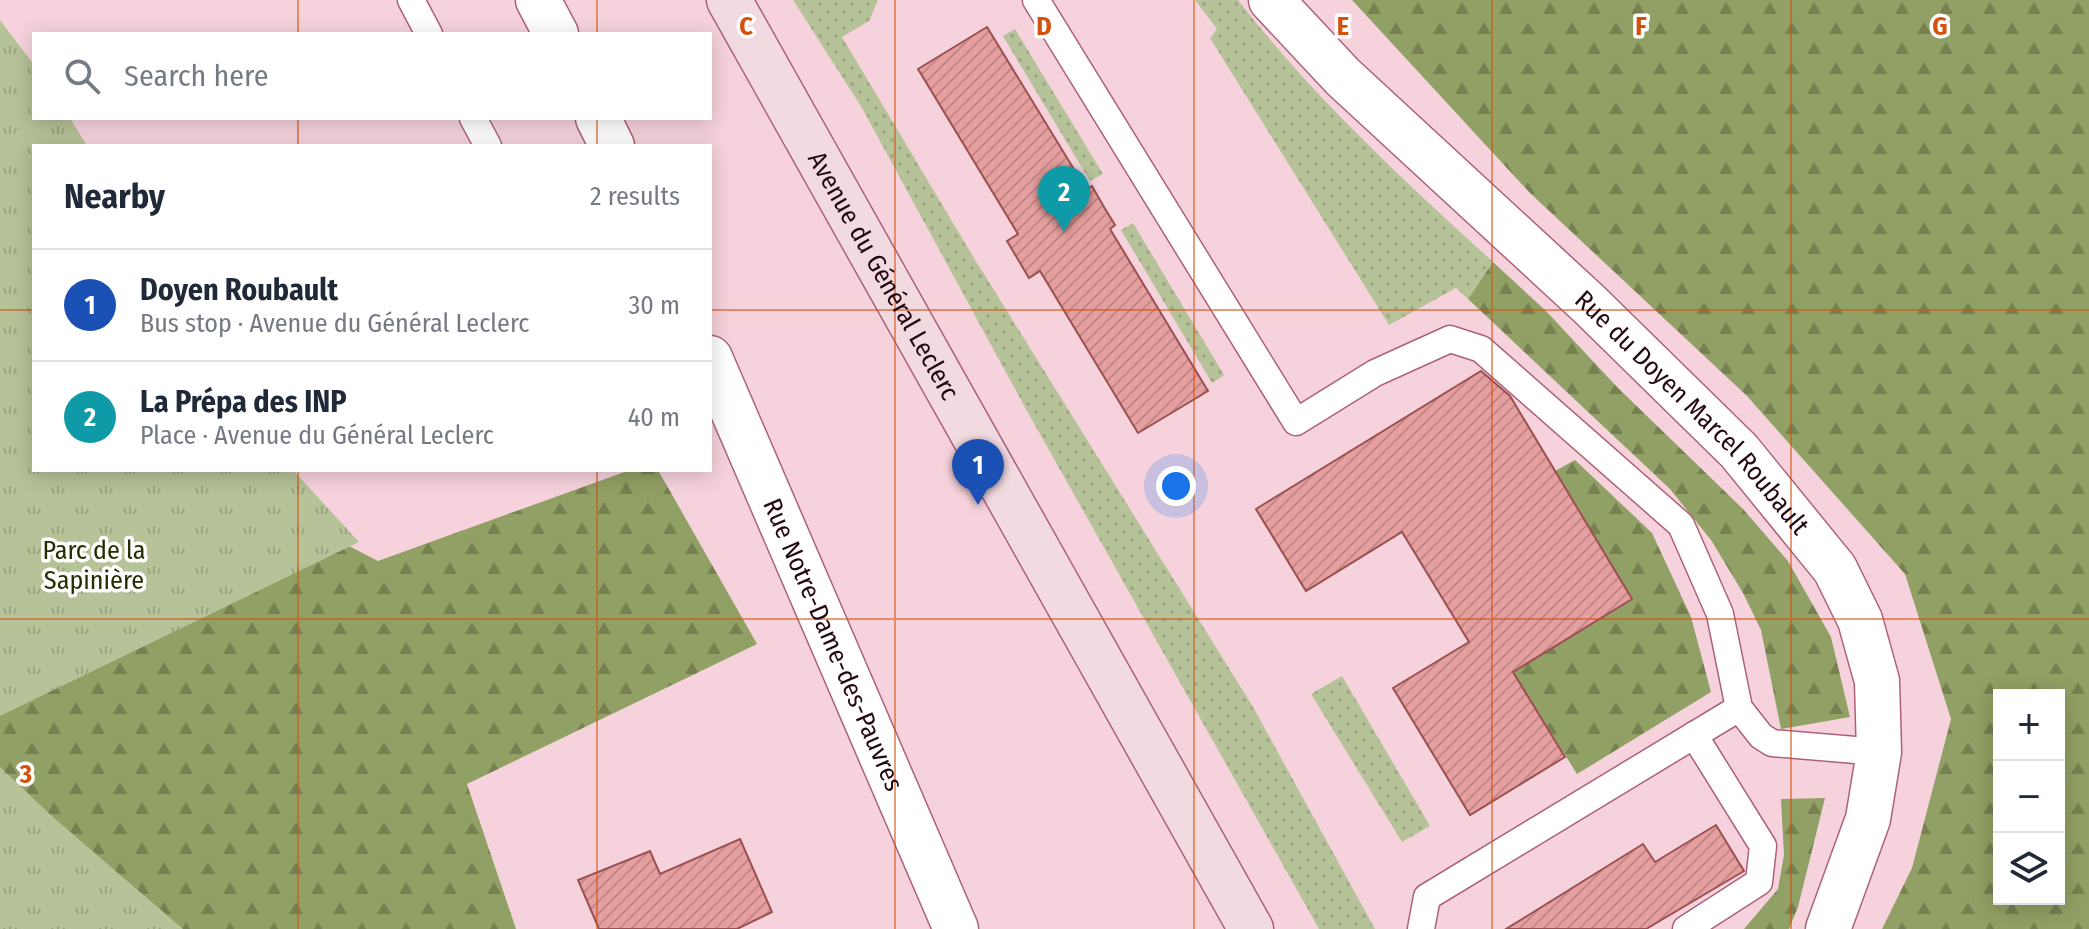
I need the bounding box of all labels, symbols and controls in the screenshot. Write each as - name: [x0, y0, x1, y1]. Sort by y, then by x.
- text: C: [739, 11, 753, 42]
- text: D: [1036, 11, 1052, 42]
- text: E: [1337, 11, 1349, 42]
- text: F: [1635, 11, 1647, 42]
- text: G: [1932, 11, 1948, 42]
- search box: [32, 32, 712, 120]
- icon: search: [60, 54, 104, 98]
- text: Search here: [124, 58, 269, 94]
- street label: Avenue du Général Leclerc: [801, 146, 965, 405]
- pin: 2: [1038, 166, 1090, 232]
- text: Nearby: [64, 176, 165, 217]
- text: 2 results: [590, 181, 680, 212]
- text: Doyen Roubault: [140, 272, 338, 308]
- street label: Rue du Doyen Marcel Roubault: [1569, 284, 1816, 541]
- text: 1: [85, 290, 96, 321]
- text: 30 m: [629, 290, 680, 321]
- text: Bus stop · Avenue du Général Leclerc: [140, 308, 529, 339]
- text: La Prépa des INP: [140, 384, 347, 420]
- text: 2: [84, 402, 96, 433]
- text: 40 m: [628, 402, 680, 433]
- text: Place · Avenue du Général Leclerc: [140, 420, 494, 451]
- pin: 1: [952, 439, 1004, 505]
- your location: [1156, 466, 1196, 506]
- street label: Rue Notre-Dame-des-Pauvres: [756, 494, 910, 796]
- park label: Parc de la Sapinière: [43, 535, 145, 596]
- map controls: [1993, 689, 2065, 905]
- button: +: [1993, 689, 2065, 761]
- text: 3: [19, 759, 32, 790]
- button: −: [1993, 761, 2065, 833]
- button: layers: [1993, 833, 2065, 905]

